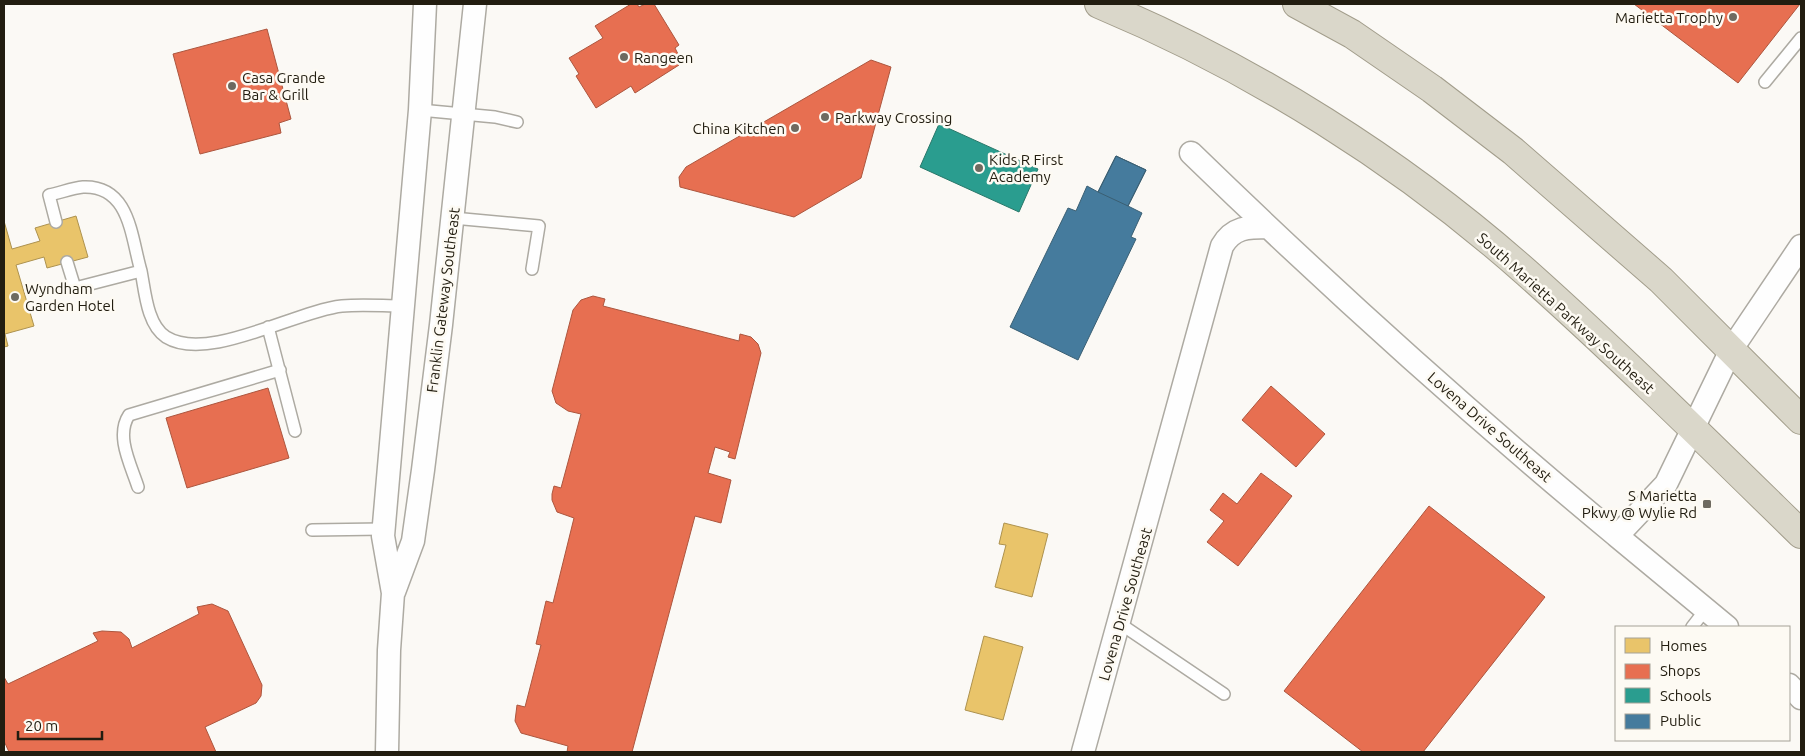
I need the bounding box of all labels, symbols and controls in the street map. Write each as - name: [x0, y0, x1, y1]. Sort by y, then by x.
- place label: Marietta Trophy: [1615, 9, 1723, 26]
- marker: Marietta Trophy: [1727, 11, 1739, 23]
- place label: Rangeen: [634, 49, 693, 66]
- marker: Rangeen: [618, 51, 630, 63]
- place label: Casa Grande Bar & Grill: [242, 69, 326, 103]
- marker: Casa Grande Bar & Grill: [226, 80, 238, 92]
- place label: Parkway Crossing: [835, 109, 952, 126]
- marker: Parkway Crossing: [819, 111, 831, 123]
- place label: China Kitchen: [693, 120, 785, 137]
- marker: China Kitchen: [789, 122, 801, 134]
- place label: Kids R First Academy: [989, 151, 1063, 185]
- marker: Kids R First Academy: [973, 162, 985, 174]
- street label: Franklin Gateway Southeast: [423, 206, 463, 394]
- street label: South Marietta Parkway Southeast: [1474, 229, 1658, 397]
- place label: Wyndham Garden Hotel: [25, 280, 115, 314]
- marker: Wyndham Garden Hotel: [9, 291, 21, 303]
- street label: Lovena Drive Southeast: [1425, 369, 1556, 486]
- place label: S Marietta Pkwy @ Wylie Rd: [1582, 487, 1697, 521]
- marker: S Marietta Pkwy @ Wylie Rd: [1701, 498, 1713, 510]
- street label: Lovena Drive Southeast: [1095, 525, 1155, 683]
- legend: [1615, 626, 1790, 741]
- text: Homes: [1660, 637, 1707, 654]
- text: Shops: [1660, 662, 1701, 679]
- text: Schools: [1660, 687, 1711, 704]
- scale bar: [18, 708, 101, 740]
- text: Public: [1660, 712, 1701, 729]
- text: 20 m: [25, 717, 58, 734]

